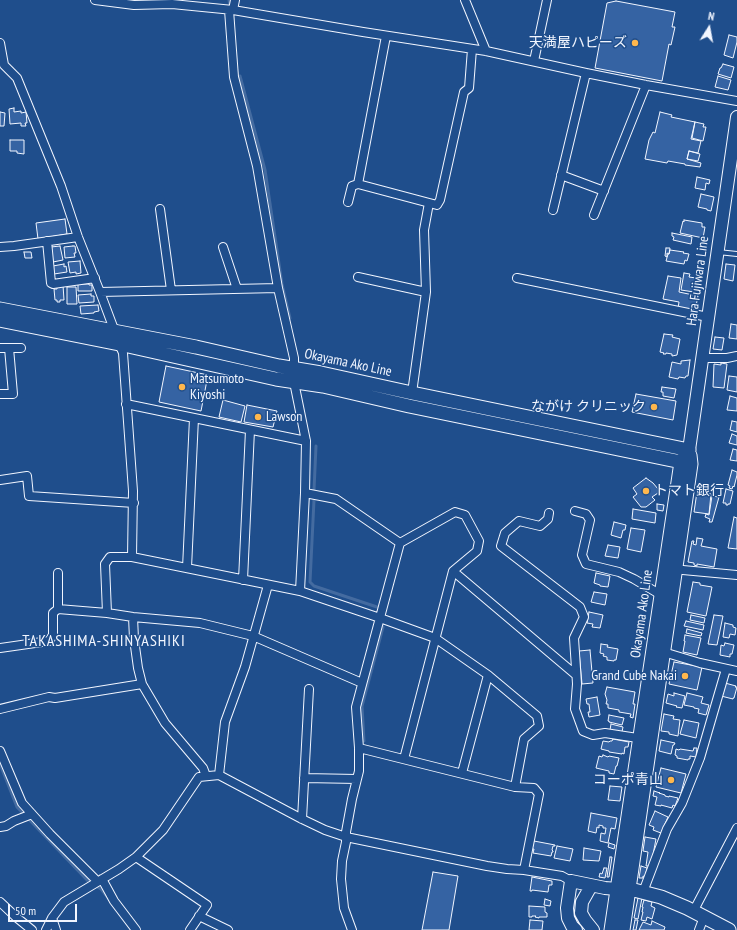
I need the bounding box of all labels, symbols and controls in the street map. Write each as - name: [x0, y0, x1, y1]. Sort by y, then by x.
- north arrow: [689, 8, 729, 48]
- text: N: [707, 9, 716, 24]
- place label: 天満屋ハピーズ: [529, 35, 627, 51]
- marker: 天満屋ハピーズ: [630, 38, 640, 48]
- street label: Hara Fujiwara Line: [683, 235, 713, 327]
- street label: Okayama Ako Line: [303, 346, 393, 380]
- place label: Matsumoto Kiyoshi: [190, 371, 244, 404]
- marker: Matsumoto Kiyoshi: [177, 382, 187, 392]
- place label: ながけ クリニック: [531, 399, 646, 415]
- marker: ながけ クリニック: [649, 402, 659, 412]
- place label: Lawson: [266, 409, 302, 425]
- marker: Lawson: [253, 412, 263, 422]
- place label: トマト銀行: [654, 483, 724, 499]
- marker: トマト銀行: [641, 486, 651, 496]
- street label: Okayama Ako Line: [627, 569, 657, 659]
- district label: TAKASHIMA-SHINYASHIKI: [22, 631, 186, 651]
- place label: Grand Cube Nakai: [591, 668, 677, 684]
- marker: Grand Cube Nakai: [680, 671, 690, 681]
- place label: コーポ青山: [593, 772, 663, 788]
- marker: コーポ青山: [666, 775, 676, 785]
- scale bar: [10, 896, 79, 922]
- text: 50 m: [15, 903, 36, 918]

